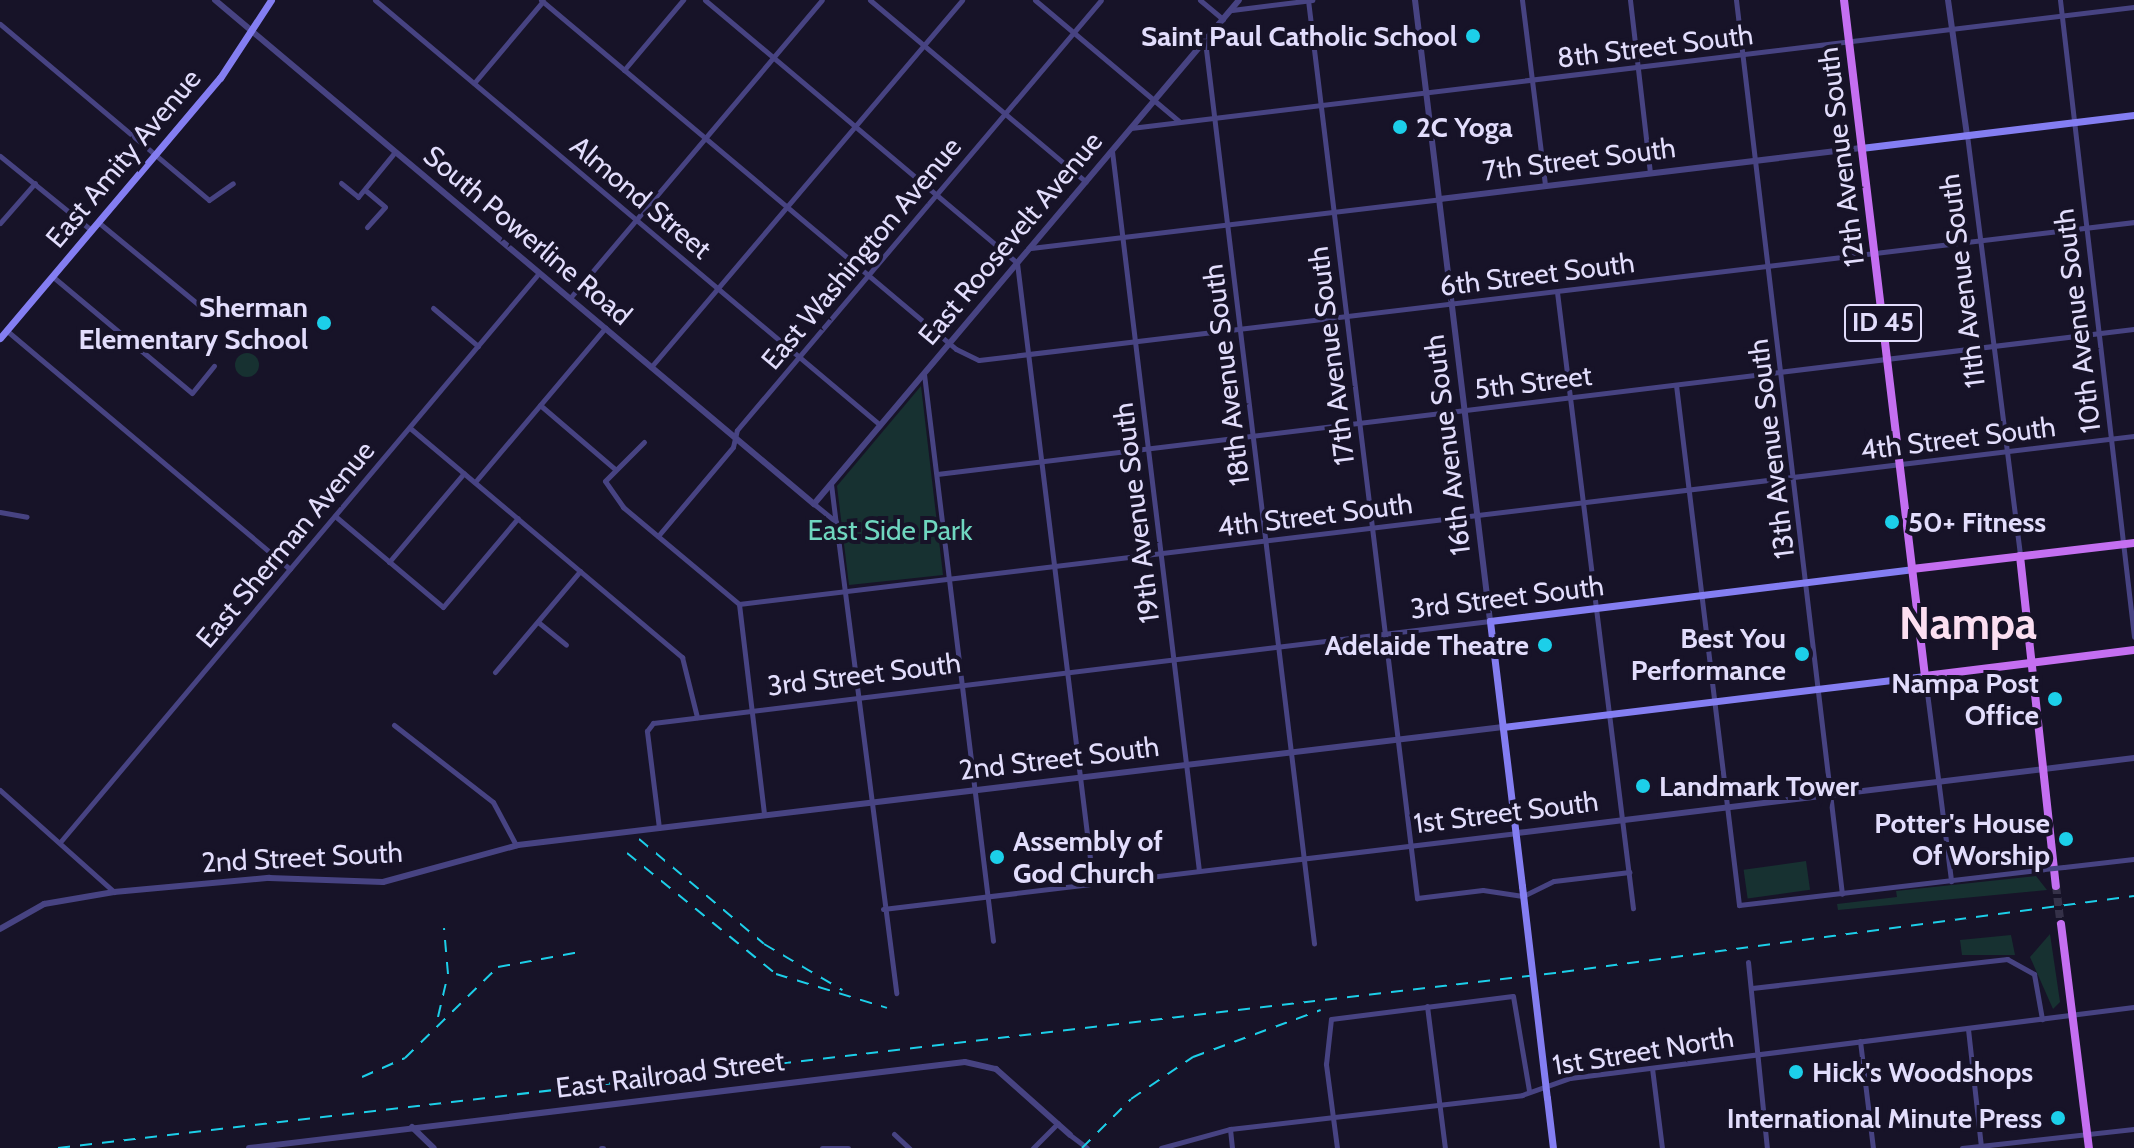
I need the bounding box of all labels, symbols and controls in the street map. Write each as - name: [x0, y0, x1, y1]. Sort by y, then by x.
- street label: 8th Street South: [1555, 17, 1755, 75]
- place label: Saint Paul Catholic School: [1141, 19, 1457, 53]
- marker: Saint Paul Catholic School: [1464, 27, 1482, 45]
- street label: 12th Avenue South: [1811, 45, 1871, 269]
- street label: East Amity Avenue: [39, 62, 207, 254]
- place label: 2C Yoga: [1416, 110, 1513, 144]
- marker: 2C Yoga: [1391, 118, 1409, 136]
- street label: East Roosevelt Avenue: [911, 125, 1109, 351]
- street label: Almond Street: [564, 129, 718, 265]
- street label: East Washington Avenue: [754, 130, 968, 376]
- street label: 7th Street South: [1481, 130, 1677, 188]
- street label: South Powerline Road: [417, 138, 639, 332]
- street label: 11th Avenue South: [1932, 172, 1992, 390]
- street label: 10th Avenue South: [2047, 207, 2107, 435]
- street label: 17th Avenue South: [1301, 245, 1361, 467]
- street label: 6th Street South: [1438, 245, 1636, 303]
- street label: 18th Avenue South: [1196, 262, 1256, 488]
- place label: Sherman Elementary School: [79, 290, 308, 356]
- road number: ID 45: [1843, 301, 1923, 345]
- marker: Sherman Elementary School: [315, 314, 333, 332]
- street label: 16th Avenue South: [1417, 333, 1477, 557]
- street label: 13th Avenue South: [1741, 337, 1801, 561]
- street label: 5th Street: [1472, 358, 1594, 406]
- street label: 19th Avenue South: [1106, 401, 1166, 625]
- street label: 4th Street South: [1858, 409, 2058, 467]
- street label: East Sherman Avenue: [189, 434, 381, 654]
- street label: 4th Street South: [1215, 486, 1415, 544]
- place label: 50+ Fitness: [1908, 505, 2046, 539]
- park label: East Side Park: [807, 513, 973, 547]
- marker: 50+ Fitness: [1883, 513, 1901, 531]
- street label: 3rd Street South: [1408, 568, 1606, 626]
- district label: Nampa: [1899, 598, 2037, 650]
- place label: Best You Performance: [1631, 621, 1786, 687]
- place label: Adelaide Theatre: [1325, 628, 1529, 662]
- marker: Adelaide Theatre: [1536, 636, 1554, 654]
- street label: 3rd Street South: [765, 645, 963, 703]
- marker: Best You Performance: [1793, 645, 1811, 663]
- place label: Nampa Post Office: [1891, 666, 2039, 732]
- marker: Nampa Post Office: [2046, 690, 2064, 708]
- street label: 2nd Street South: [957, 729, 1161, 787]
- place label: Landmark Tower: [1659, 769, 1859, 803]
- marker: Landmark Tower: [1634, 777, 1652, 795]
- street label: 1st Street South: [1412, 784, 1600, 840]
- place label: Potter's House Of Worship: [1874, 806, 2050, 872]
- place label: Assembly of God Church: [1013, 824, 1163, 890]
- marker: Potter's House Of Worship: [2057, 830, 2075, 848]
- street label: 2nd Street South: [201, 835, 403, 879]
- marker: Assembly of God Church: [988, 848, 1006, 866]
- street label: 1st Street North: [1550, 1020, 1736, 1082]
- street label: East Railroad Street: [554, 1043, 786, 1105]
- place label: Hick's Woodshops: [1812, 1055, 2033, 1089]
- marker: Hick's Woodshops: [1787, 1063, 1805, 1081]
- place label: International Minute Press: [1727, 1101, 2042, 1135]
- marker: International Minute Press: [2049, 1109, 2067, 1127]

